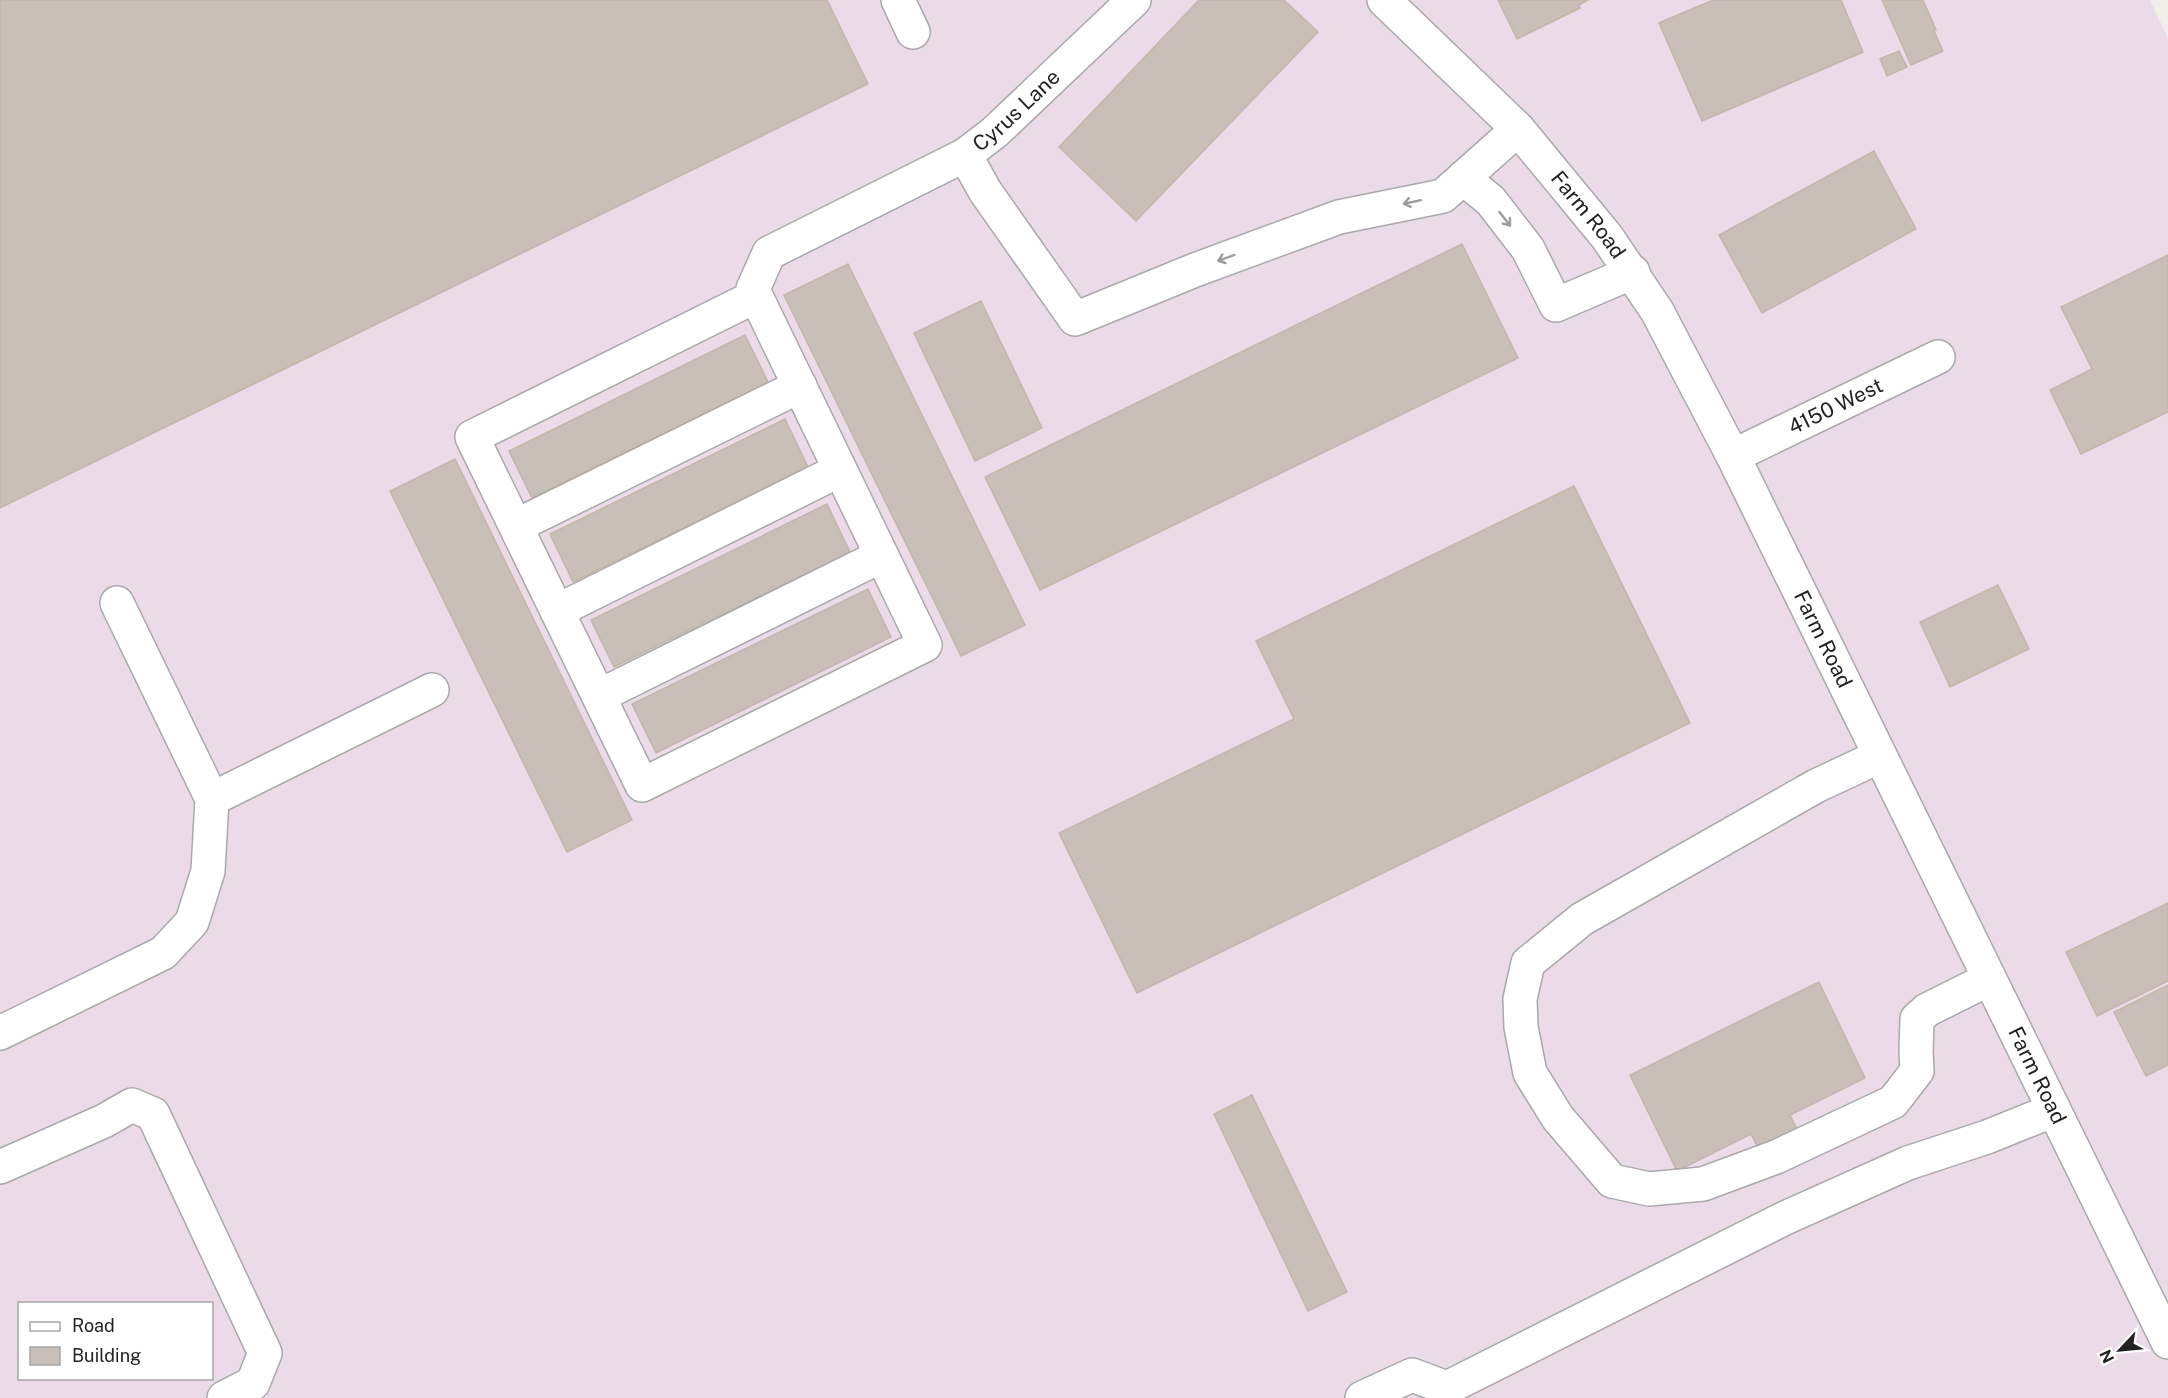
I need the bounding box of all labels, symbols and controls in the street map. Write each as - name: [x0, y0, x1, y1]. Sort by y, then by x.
- street label: Cyrus Lane: [968, 64, 1065, 156]
- street label: Farm Road: [1546, 166, 1631, 263]
- one-way arrow: [1403, 197, 1422, 208]
- one-way arrow: [1498, 211, 1511, 227]
- one-way arrow: [1217, 254, 1236, 265]
- street label: 4150 West: [1784, 373, 1887, 439]
- street label: Farm Road: [1789, 586, 1858, 692]
- street label: Farm Road: [2003, 1022, 2072, 1128]
- legend: [18, 1302, 213, 1380]
- text: Road: [72, 1315, 115, 1336]
- north arrow: [2090, 1320, 2150, 1380]
- text: Building: [72, 1345, 141, 1366]
- text: N: [2096, 1347, 2118, 1366]

